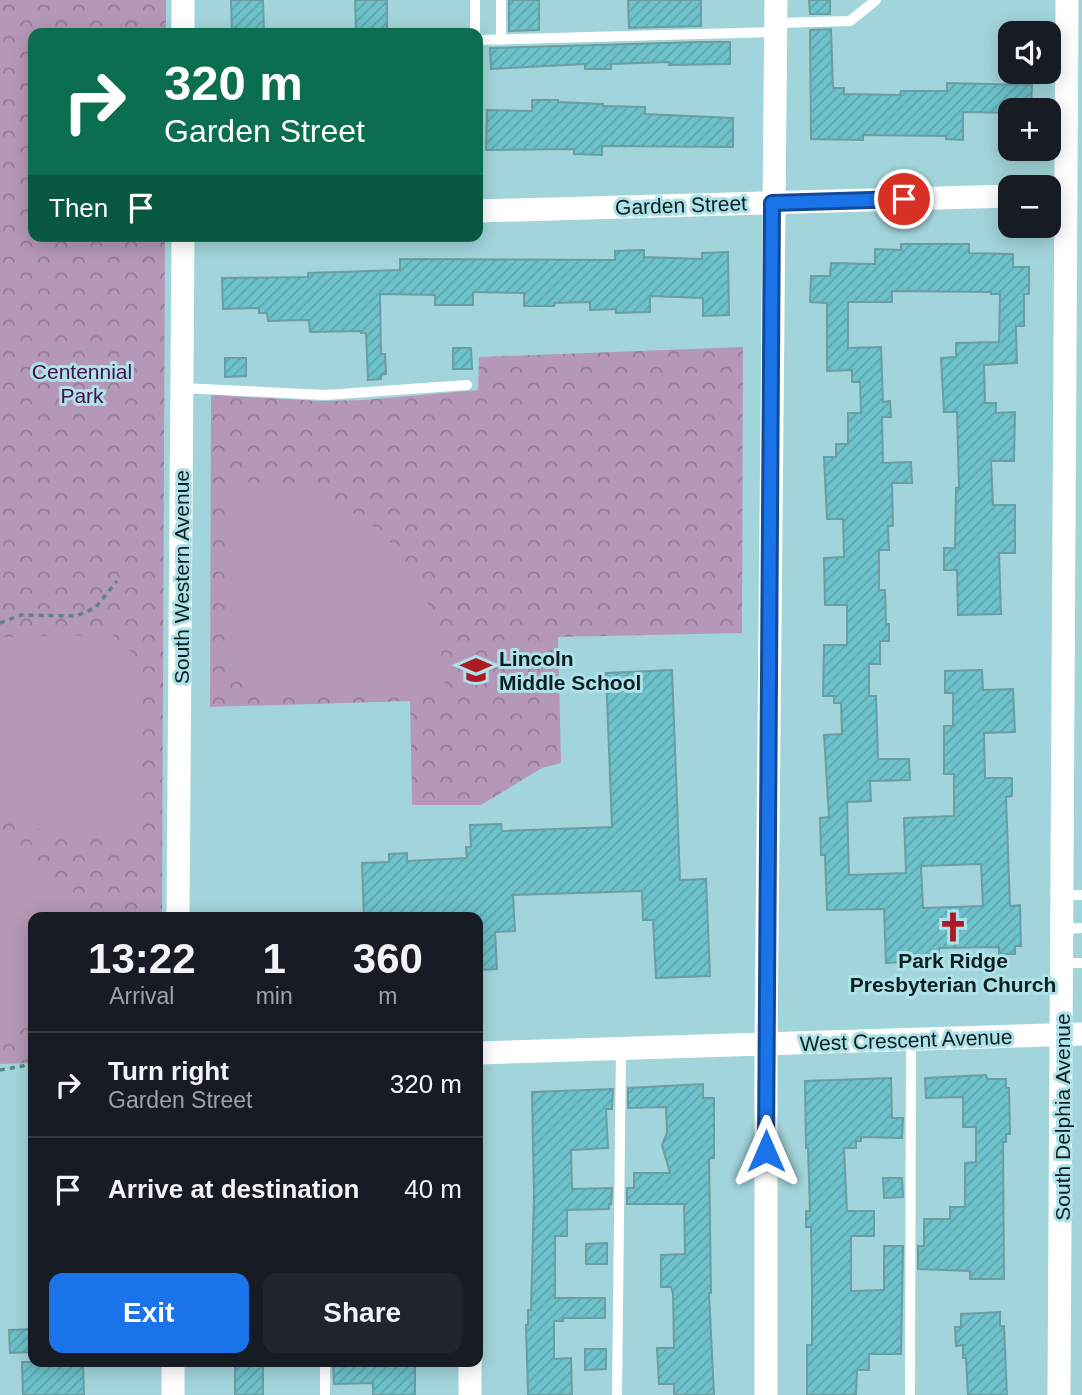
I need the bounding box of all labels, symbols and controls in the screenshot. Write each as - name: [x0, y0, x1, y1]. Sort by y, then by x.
- map controls: [998, 21, 1061, 238]
- button: sound: [998, 21, 1061, 84]
- icon: right: [49, 56, 140, 147]
- text: 320 m: [164, 56, 303, 110]
- button: +: [998, 98, 1061, 161]
- text: Garden Street: [164, 113, 365, 149]
- pin: [874, 169, 934, 229]
- button: −: [998, 175, 1061, 238]
- icon: arrive: [885, 180, 923, 218]
- icon: arrive: [122, 189, 160, 227]
- street label: Garden Street: [615, 191, 747, 219]
- text: Then: [49, 193, 108, 223]
- park label: Centennial Park: [32, 360, 132, 407]
- street label: South Western Avenue: [170, 470, 193, 684]
- place label: Lincoln Middle School: [499, 647, 641, 694]
- school or university icon: Lincoln Middle School: [459, 653, 493, 687]
- church icon: Park Ridge Presbyterian Church: [936, 910, 970, 944]
- text: 13:22: [88, 935, 196, 982]
- text: 1: [262, 935, 286, 982]
- text: 360: [353, 935, 423, 982]
- place label: Park Ridge Presbyterian Church: [850, 949, 1056, 996]
- text: Arrival: [109, 983, 174, 1009]
- text: min: [256, 983, 293, 1009]
- text: m: [378, 983, 397, 1009]
- street label: South Delphia Avenue: [1051, 1013, 1074, 1221]
- street label: West Crescent Avenue: [799, 1025, 1013, 1055]
- text: Turn right: [108, 1056, 229, 1086]
- icon: right: [49, 1066, 87, 1104]
- text: 320 m: [390, 1069, 462, 1099]
- text: Garden Street: [108, 1087, 252, 1113]
- position arrow: [729, 1114, 803, 1188]
- icon: arrive: [49, 1171, 87, 1209]
- text: Arrive at destination: [108, 1174, 359, 1204]
- text: 40 m: [404, 1174, 462, 1204]
- button: Exit: [49, 1273, 249, 1353]
- button: Share: [263, 1273, 462, 1353]

